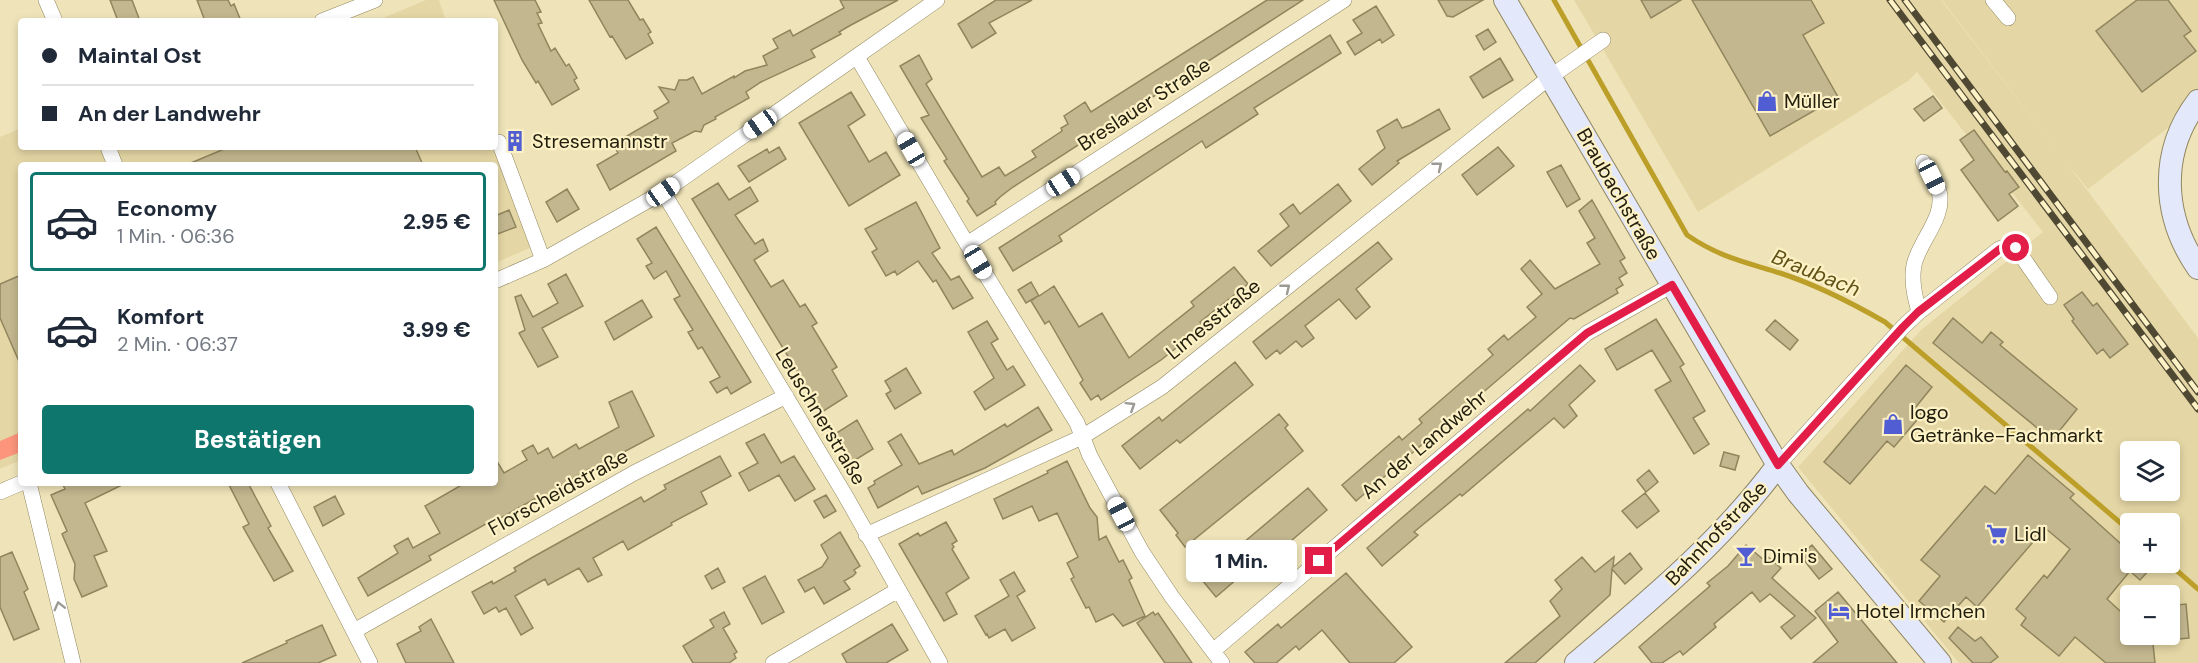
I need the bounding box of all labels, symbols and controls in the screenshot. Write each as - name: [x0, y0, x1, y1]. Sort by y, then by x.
- text: Maintal Ost: [78, 41, 202, 70]
- street label: Breslauer Straße: [1073, 51, 1215, 157]
- place label: Müller: [1784, 88, 1840, 114]
- shop icon: Müller: [1755, 89, 1779, 113]
- text: An der Landwehr: [78, 99, 261, 128]
- car: [740, 106, 780, 142]
- street label: Braubachstraße: [1571, 123, 1667, 265]
- place label: Stresemannstr: [532, 128, 668, 154]
- building icon: Stresemannstr: [503, 129, 527, 153]
- car: [894, 129, 928, 169]
- car: [1916, 157, 1948, 197]
- one-way arrow: [1432, 163, 1443, 174]
- car: [1043, 165, 1083, 199]
- car: [643, 174, 683, 210]
- text: Economy: [117, 194, 217, 223]
- icon: car: [45, 195, 99, 249]
- text: 2.95 €: [403, 207, 471, 236]
- text: 1 Min. · 06:36: [117, 223, 235, 249]
- route start: [2002, 234, 2029, 261]
- car: [961, 242, 995, 282]
- water label: Braubach: [1768, 243, 1864, 303]
- street label: Limesstraße: [1160, 273, 1266, 365]
- one-way arrow: [1279, 284, 1290, 295]
- text: Komfort: [117, 302, 204, 331]
- icon: car: [45, 303, 99, 357]
- text: 3.99 €: [402, 315, 471, 344]
- text: 2 Min. · 06:37: [117, 331, 238, 357]
- street label: Leuschnerstraße: [770, 342, 872, 490]
- street label: An der Landwehr: [1355, 383, 1493, 505]
- place label: logo Getränke-Fachmarkt: [1910, 399, 2103, 448]
- one-way arrow: [1125, 402, 1135, 414]
- button: Bestätigen: [42, 405, 474, 474]
- shop icon: logo Getränke-Fachmarkt: [1881, 412, 1905, 436]
- map controls: [2120, 441, 2180, 645]
- button: layers: [2120, 441, 2180, 501]
- street label: Florscheidstraße: [483, 443, 633, 541]
- street label: Bahnhofstraße: [1660, 475, 1772, 591]
- car: [1105, 494, 1137, 534]
- button: +: [2120, 513, 2180, 573]
- place label: Lidl: [2014, 521, 2046, 547]
- supermarket icon: Lidl: [1985, 522, 2009, 546]
- callout: 1 Min.: [1187, 540, 1298, 582]
- place label: Dimi's: [1763, 543, 1817, 569]
- bar icon: Dimi's: [1734, 544, 1758, 568]
- route end: [1305, 547, 1332, 574]
- text: 1 Min.: [1215, 548, 1268, 574]
- button: −: [2120, 585, 2180, 645]
- place label: Hotel Irmchen: [1856, 598, 1985, 624]
- hotel icon: Hotel Irmchen: [1827, 599, 1851, 623]
- one-way arrow: [53, 601, 66, 611]

